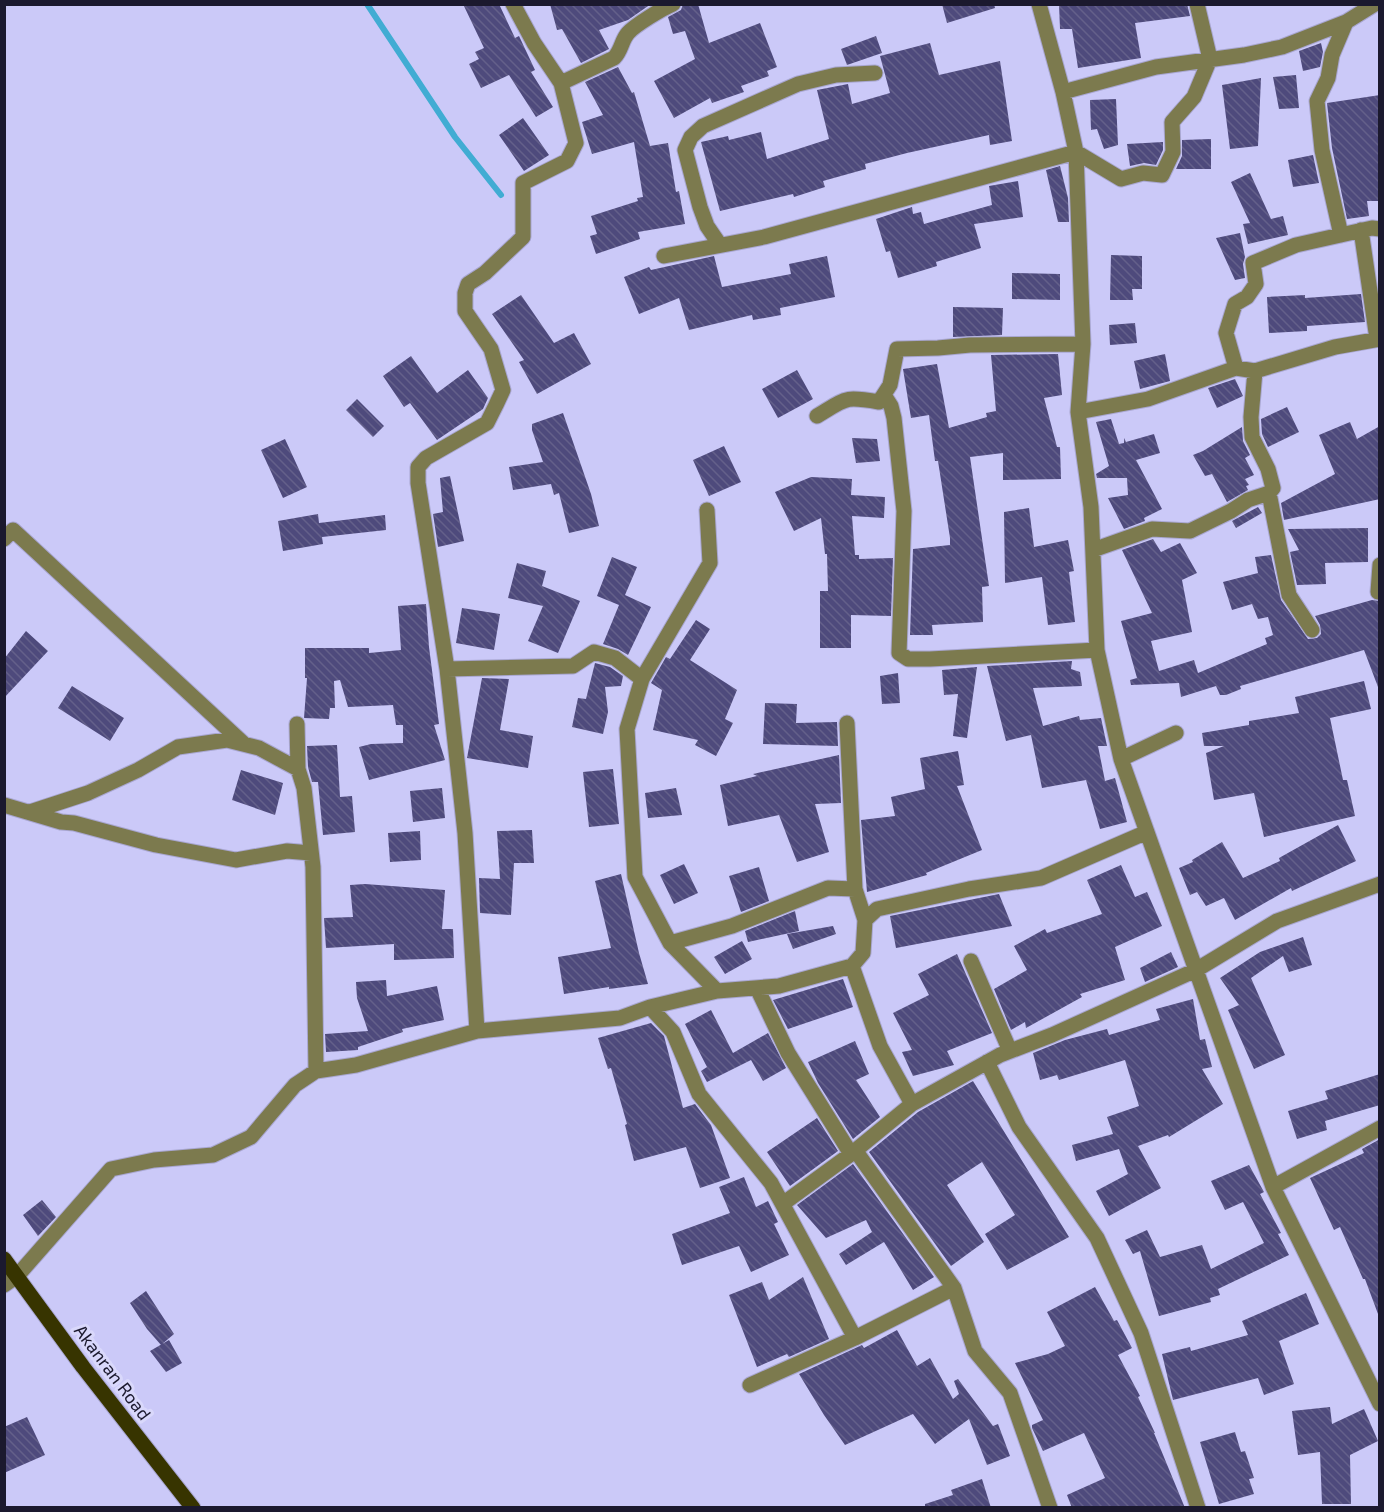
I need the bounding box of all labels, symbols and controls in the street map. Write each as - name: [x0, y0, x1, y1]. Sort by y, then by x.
- street label: Akanran Road: [70, 1320, 156, 1424]

